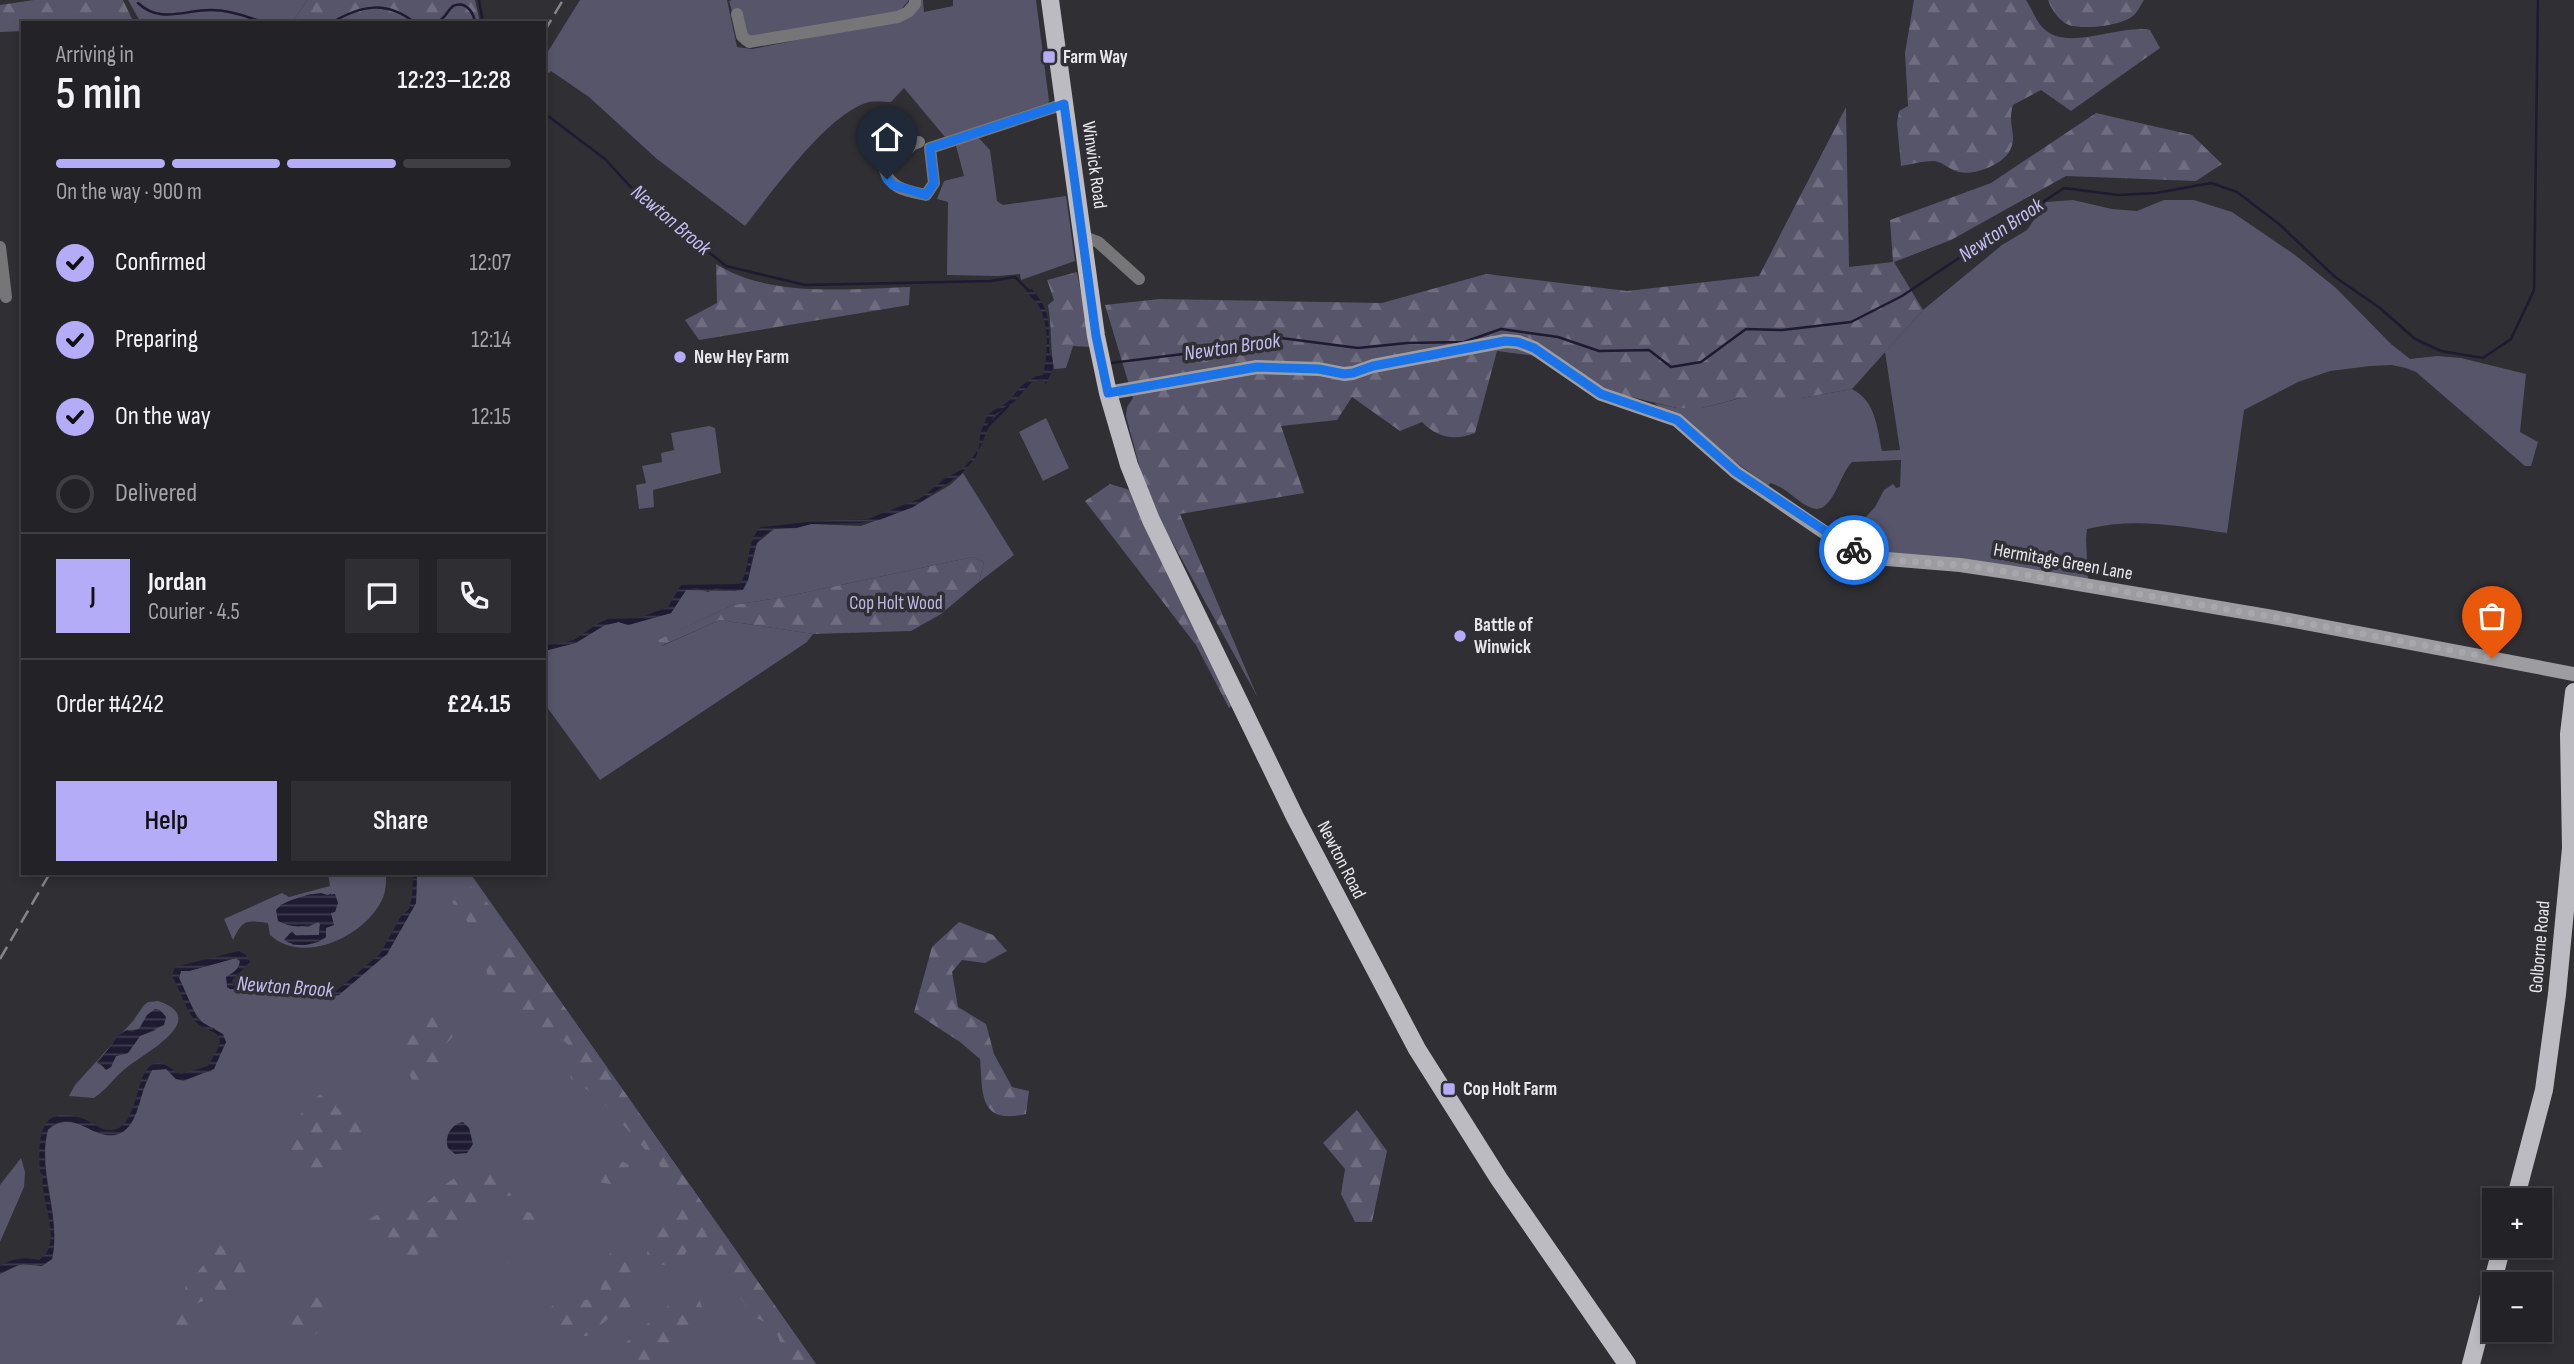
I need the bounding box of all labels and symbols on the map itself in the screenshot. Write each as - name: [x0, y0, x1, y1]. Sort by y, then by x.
- place label: Farm Way: [1063, 46, 1128, 69]
- marker: Farm Way: [1041, 49, 1057, 65]
- pin: [857, 107, 917, 179]
- street label: Winwick Road: [1077, 120, 1111, 210]
- water label: Newton Brook: [626, 179, 717, 261]
- water label: Newton Brook: [1954, 192, 2049, 267]
- water label: Newton Brook: [1182, 328, 1283, 366]
- place label: New Hey Farm: [694, 346, 789, 369]
- marker: New Hey Farm: [672, 349, 688, 365]
- courier: [1819, 515, 1889, 585]
- street label: Hermitage Green Lane: [1992, 538, 2134, 586]
- pin: [2462, 586, 2522, 658]
- park label: Cop Holt Wood: [849, 592, 943, 615]
- place label: Battle of Winwick: [1474, 614, 1534, 659]
- marker: Battle of Winwick: [1452, 628, 1468, 644]
- street label: Newton Road: [1312, 817, 1370, 903]
- street label: Golborne Road: [2525, 900, 2555, 994]
- water label: Newton Brook: [236, 971, 335, 1003]
- place label: Cop Holt Farm: [1463, 1078, 1557, 1101]
- marker: Cop Holt Farm: [1441, 1081, 1457, 1097]

